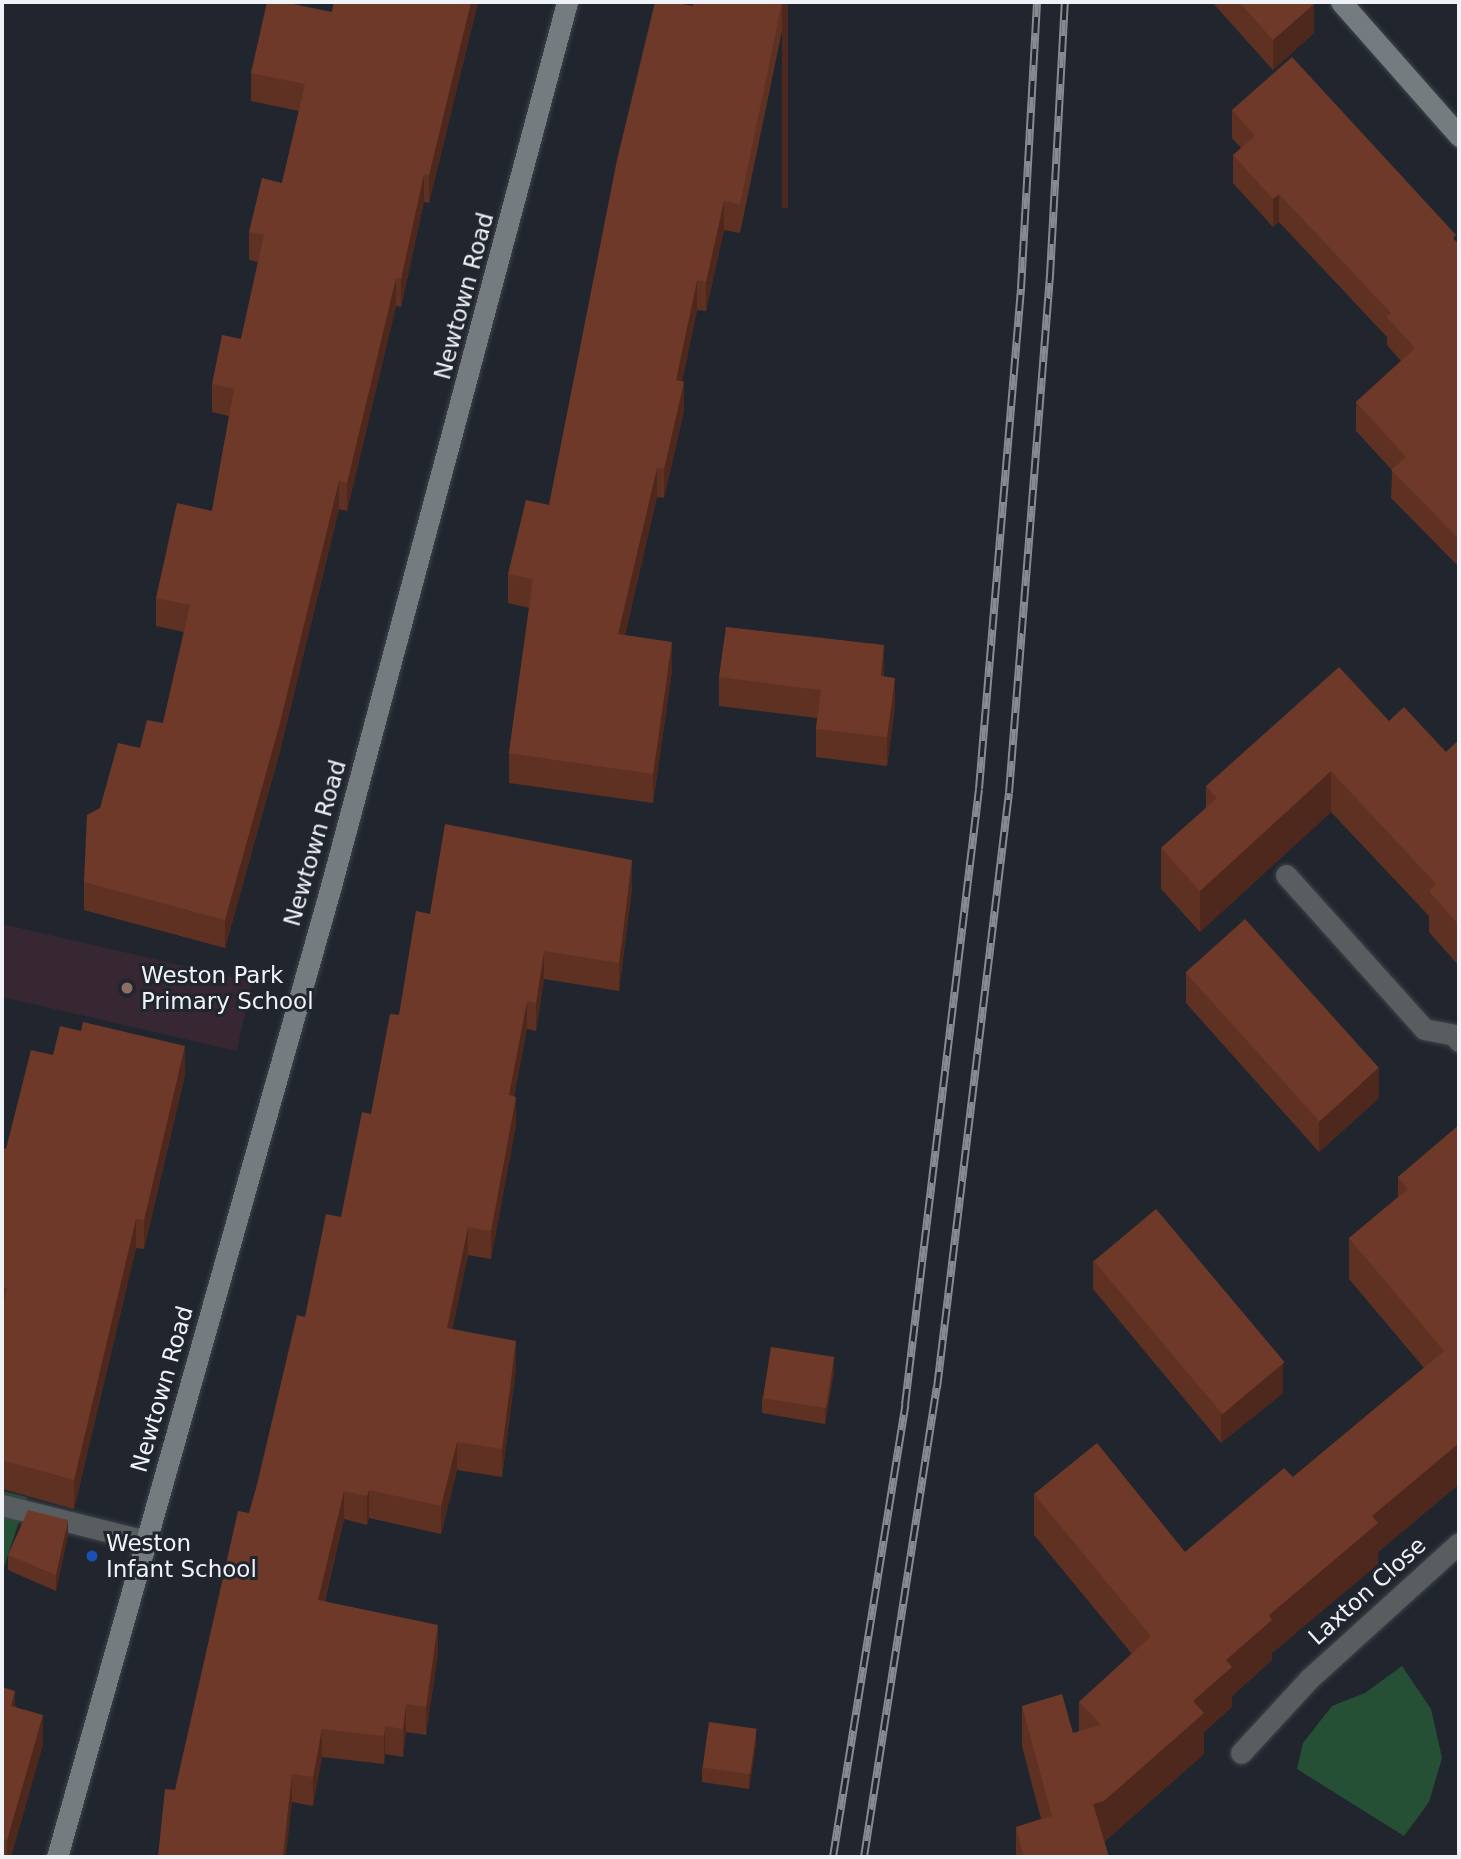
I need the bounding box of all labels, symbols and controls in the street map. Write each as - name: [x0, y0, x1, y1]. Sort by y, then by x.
- street label: Newtown Road: [428, 210, 500, 382]
- street label: Newtown Road: [278, 757, 352, 929]
- place label: Weston Park Primary School: [141, 961, 314, 1015]
- marker: Weston Park Primary School: [119, 980, 135, 996]
- street label: Newtown Road: [125, 1303, 199, 1475]
- place label: Weston Infant School: [106, 1529, 257, 1583]
- street label: Laxton Close: [1303, 1531, 1431, 1651]
- marker: Weston Infant School: [84, 1548, 100, 1564]

